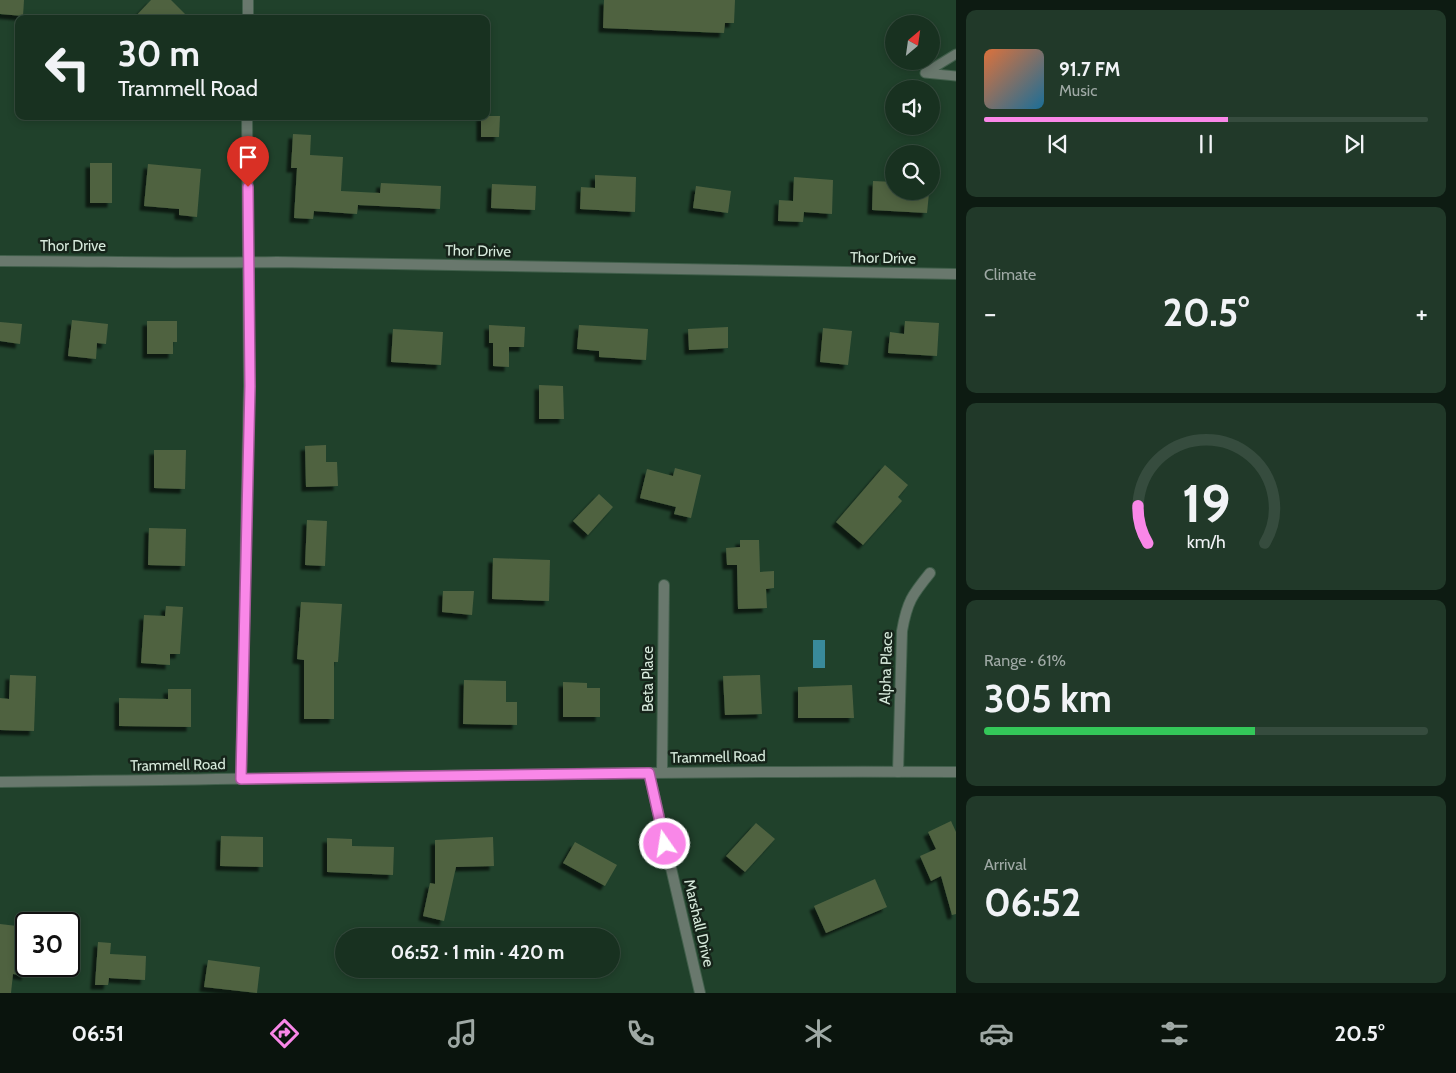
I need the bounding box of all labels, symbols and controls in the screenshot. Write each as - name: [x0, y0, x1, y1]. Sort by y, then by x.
- north arrow: [885, 15, 940, 70]
- map controls: [885, 15, 940, 200]
- text: 30 m: [118, 32, 200, 75]
- icon: left: [35, 35, 100, 100]
- text: 91.7 FM: [1059, 58, 1120, 81]
- text: Trammell Road: [118, 75, 258, 102]
- button: sound: [885, 80, 940, 135]
- text: Music: [1059, 81, 1097, 100]
- icon: previous: [1044, 130, 1072, 158]
- icon: pause: [1192, 130, 1220, 158]
- icon: next: [1340, 130, 1368, 158]
- pin: [227, 136, 269, 187]
- icon: arrive: [234, 143, 262, 171]
- button: search: [885, 145, 940, 200]
- street label: Thor Drive: [40, 237, 106, 255]
- street label: Thor Drive: [445, 241, 511, 261]
- street label: Thor Drive: [850, 248, 916, 268]
- text: Climate: [984, 265, 1036, 284]
- text: 20.5°: [1163, 289, 1249, 336]
- text: −: [984, 296, 996, 330]
- text: +: [1416, 296, 1428, 330]
- text: 19: [1182, 472, 1230, 535]
- text: km/h: [1186, 531, 1226, 552]
- street label: Alpha Place: [876, 631, 896, 705]
- street label: Beta Place: [639, 646, 657, 712]
- text: Range · 61%: [984, 651, 1066, 670]
- text: 305 km: [984, 675, 1112, 722]
- street label: Trammell Road: [670, 747, 766, 767]
- street label: Trammell Road: [130, 755, 226, 775]
- position arrow: [638, 817, 690, 869]
- text: Arrival: [984, 855, 1027, 874]
- street label: Marshall Drive: [680, 877, 718, 969]
- text: 06:52: [984, 879, 1081, 926]
- speed limit sign: 30: [15, 912, 80, 977]
- text: 06:52 · 1 min · 420 m: [391, 941, 564, 964]
- icon: directions: [267, 1016, 302, 1051]
- icon: music: [445, 1016, 480, 1051]
- icon: phone: [623, 1016, 658, 1051]
- icon: climate: [801, 1016, 836, 1051]
- icon: car: [979, 1016, 1014, 1051]
- icon: filters: [1157, 1016, 1192, 1051]
- text: 06:51: [71, 1020, 124, 1047]
- text: 20.5°: [1335, 1020, 1385, 1047]

